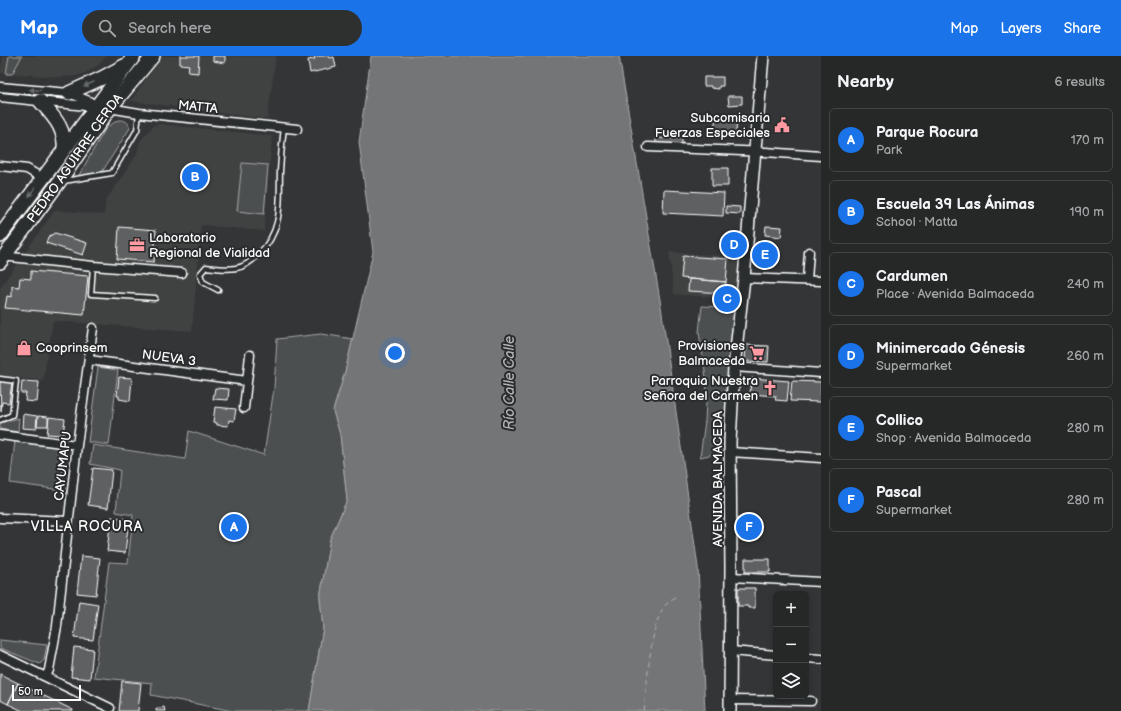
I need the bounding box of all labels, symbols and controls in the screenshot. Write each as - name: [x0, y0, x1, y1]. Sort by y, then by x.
- search box: [82, 10, 362, 46]
- text: Map: [20, 17, 58, 40]
- icon: search: [96, 17, 118, 39]
- text: Search here: [128, 19, 211, 38]
- text: Map: [950, 20, 978, 37]
- text: Layers: [1000, 20, 1042, 37]
- text: Share: [1064, 20, 1101, 37]
- text: Nearby: [837, 72, 894, 92]
- text: 6 results: [1055, 74, 1105, 90]
- one-way arrow: [83, 81, 94, 87]
- one-way arrow: [29, 87, 41, 94]
- street label: PEDRO AGUIRRE CERDA: [24, 91, 126, 226]
- street label: MATTA: [177, 97, 219, 117]
- place label: Subcomisaria Fuerzas Especiales: [655, 110, 771, 141]
- public building icon: Subcomisaria Fuerzas Especiales: [773, 116, 791, 134]
- text: Parque Rocura: [876, 123, 978, 142]
- text: A: [847, 132, 855, 148]
- text: 170 m: [1071, 132, 1104, 148]
- text: Park: [876, 142, 902, 158]
- pin: B: [182, 162, 208, 192]
- one-way arrow: [28, 187, 36, 197]
- text: Escuela 39 Las Ánimas: [876, 195, 1035, 214]
- text: B: [846, 204, 856, 220]
- text: 190 m: [1070, 204, 1104, 220]
- text: School · Matta: [876, 214, 958, 230]
- place label: Laboratorio Regional de Vialidad: [149, 230, 270, 261]
- pin: D: [721, 230, 747, 260]
- office icon: Laboratorio Regional de Vialidad: [128, 236, 146, 254]
- pin: E: [752, 240, 778, 270]
- text: Cardumen: [876, 267, 948, 286]
- text: C: [846, 276, 856, 292]
- text: 240 m: [1067, 276, 1104, 292]
- pin: C: [714, 284, 740, 314]
- text: Place · Avenida Balmaceda: [876, 286, 1034, 302]
- water label: Río Calle Calle: [501, 336, 518, 430]
- place label: Provisiones Balmaceda: [677, 338, 746, 369]
- shop icon: Cooprinsem: [15, 339, 33, 357]
- text: Minimercado Génesis: [876, 339, 1025, 358]
- place label: Cooprinsem: [36, 340, 108, 356]
- your location: [385, 343, 405, 363]
- supermarket icon: Provisiones Balmaceda: [748, 344, 766, 362]
- street label: NUEVA 3: [141, 346, 197, 370]
- text: D: [846, 348, 856, 364]
- text: 260 m: [1066, 348, 1104, 364]
- text: Supermarket: [876, 358, 952, 374]
- place label: Parroquia Nuestra Señora del Carmen: [644, 373, 758, 404]
- church icon: Parroquia Nuestra Señora del Carmen: [761, 379, 779, 397]
- street label: AVENIDA BALMACEDA: [710, 411, 726, 547]
- text: Collico: [876, 411, 923, 430]
- text: E: [847, 420, 855, 436]
- text: 280 m: [1067, 420, 1104, 436]
- street label: CAYUMAPU: [51, 430, 75, 502]
- text: Shop · Avenida Balmaceda: [876, 430, 1031, 446]
- text: Pascal: [876, 483, 921, 502]
- text: F: [847, 492, 855, 508]
- text: 280 m: [1067, 492, 1104, 508]
- text: Supermarket: [876, 502, 952, 518]
- pin: A: [221, 512, 247, 542]
- pin: F: [736, 512, 762, 542]
- district label: VILLA ROCURA: [31, 518, 143, 535]
- map controls: [773, 591, 809, 699]
- button: +: [773, 591, 809, 627]
- button: −: [773, 627, 809, 663]
- button: layers: [773, 663, 809, 699]
- scale bar: [12, 683, 81, 702]
- text: 50 m: [18, 685, 43, 698]

